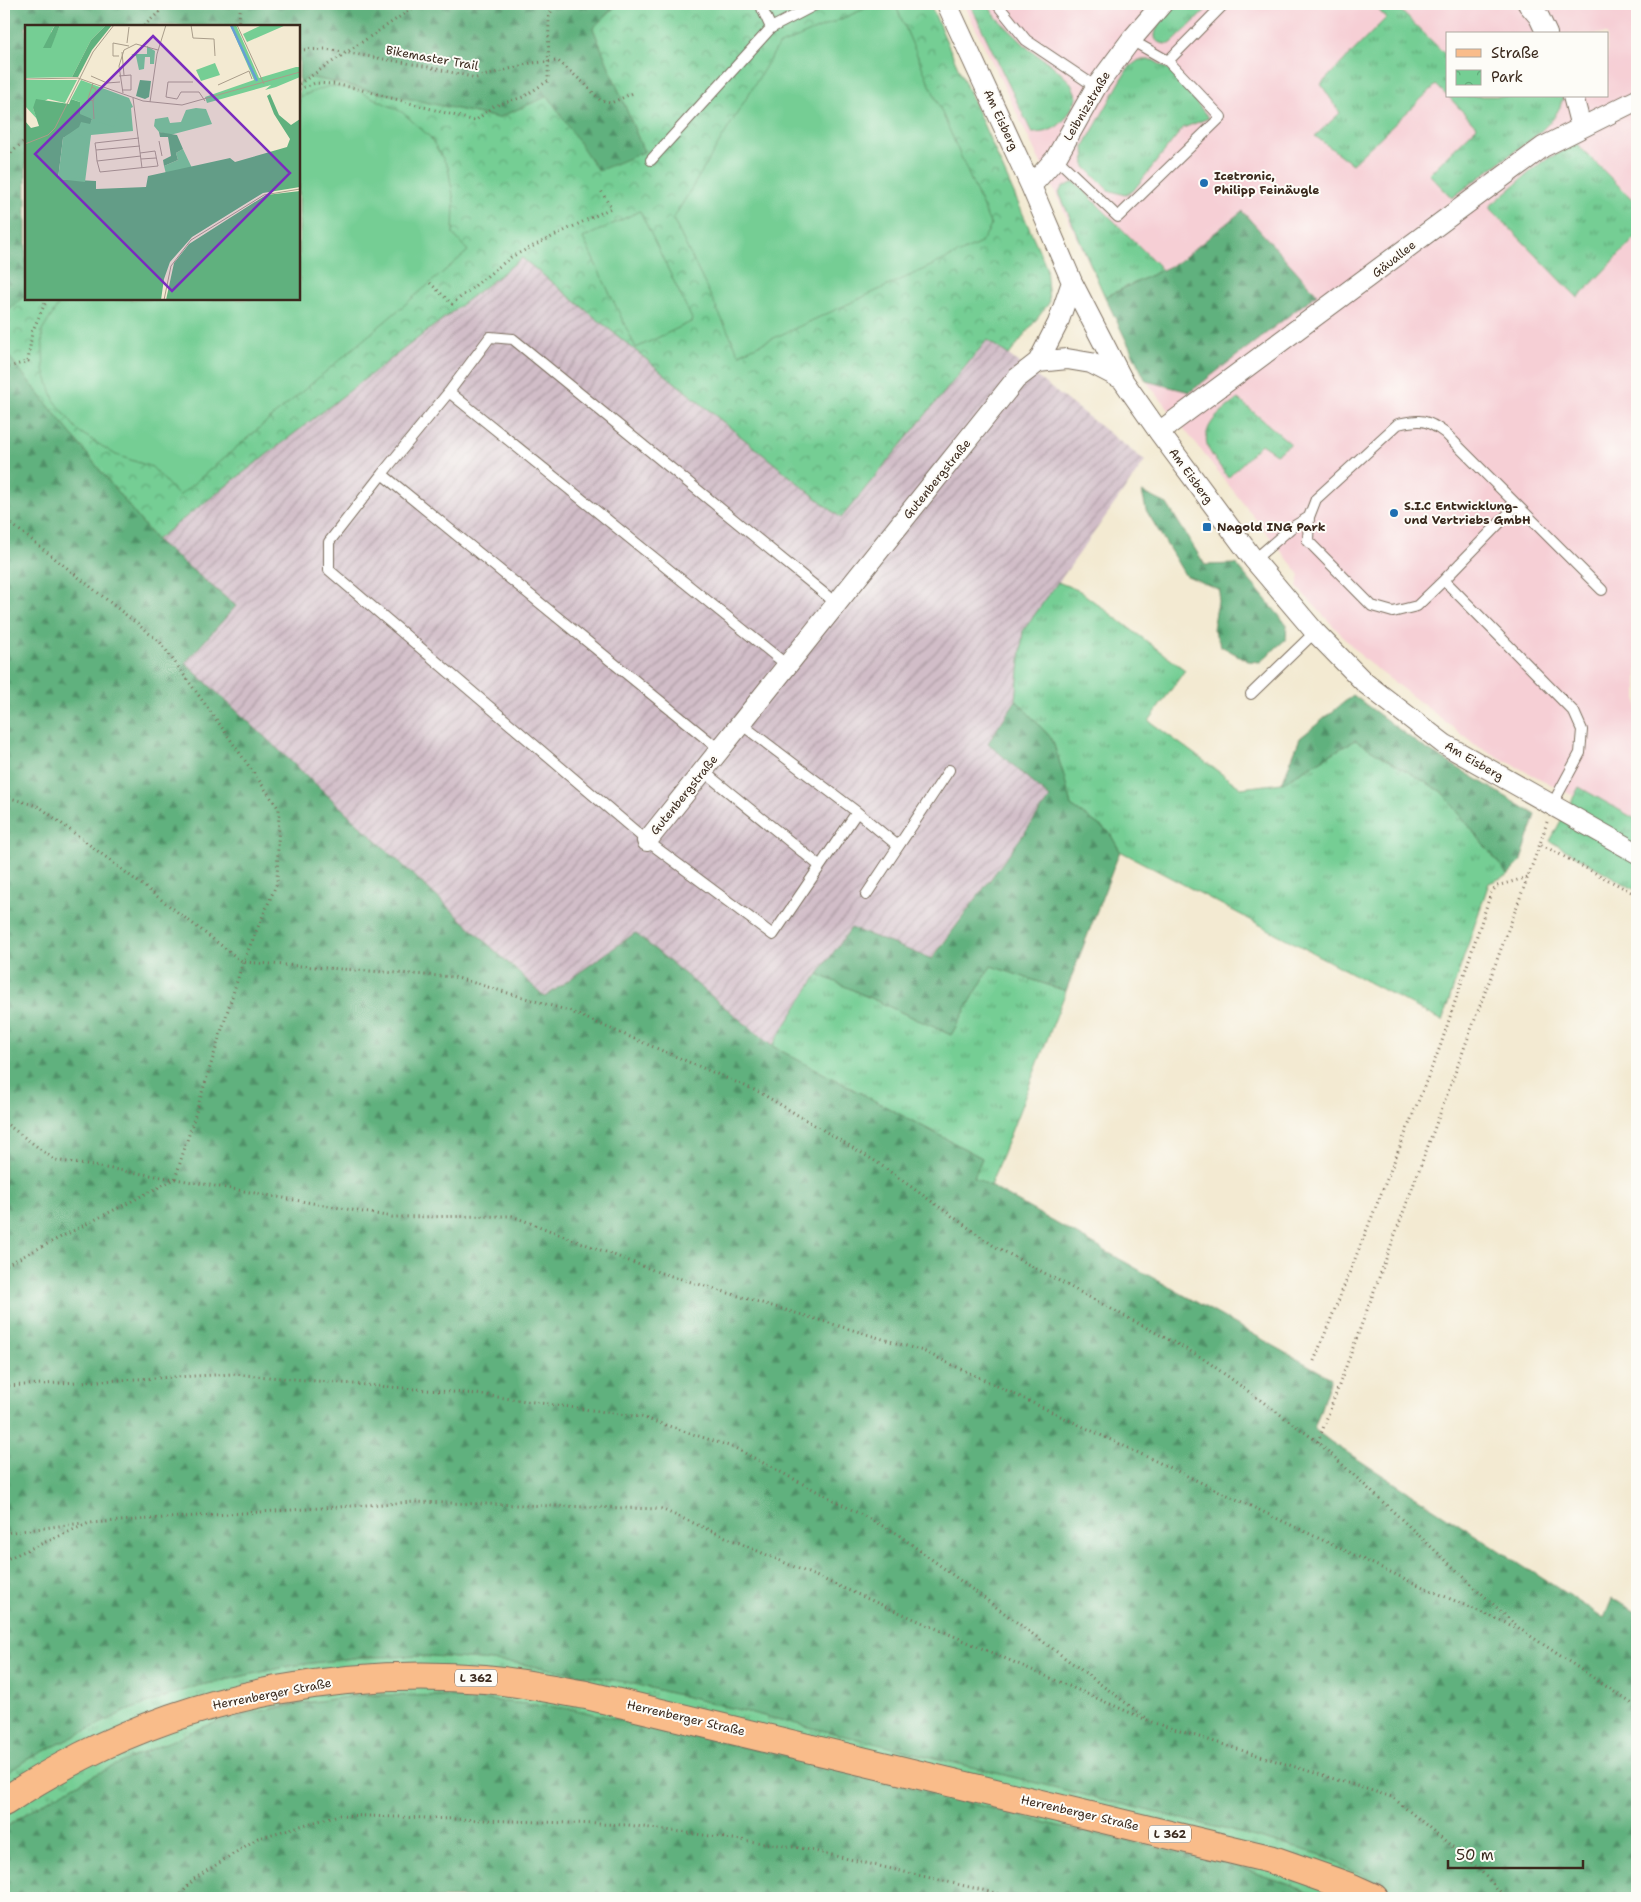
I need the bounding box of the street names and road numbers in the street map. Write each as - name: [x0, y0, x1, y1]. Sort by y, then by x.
- street label: Bikemaster Trail: [384, 42, 480, 74]
- street label: Leibnizstraße: [1060, 68, 1114, 144]
- street label: Am Eisberg: [980, 87, 1022, 153]
- street label: Gäuallee: [1369, 237, 1419, 281]
- street label: Gutenbergstraße: [900, 435, 974, 522]
- street label: Am Eisberg: [1165, 445, 1217, 507]
- street label: Am Eisberg: [1442, 738, 1506, 784]
- street label: Gutenbergstraße: [647, 751, 721, 838]
- road number: L 362: [455, 1670, 497, 1686]
- street label: Herrenberger Straße: [211, 1675, 333, 1713]
- street label: Herrenberger Straße: [625, 1697, 747, 1739]
- street label: Herrenberger Straße: [1019, 1792, 1141, 1834]
- road number: L 362: [1149, 1826, 1191, 1842]

